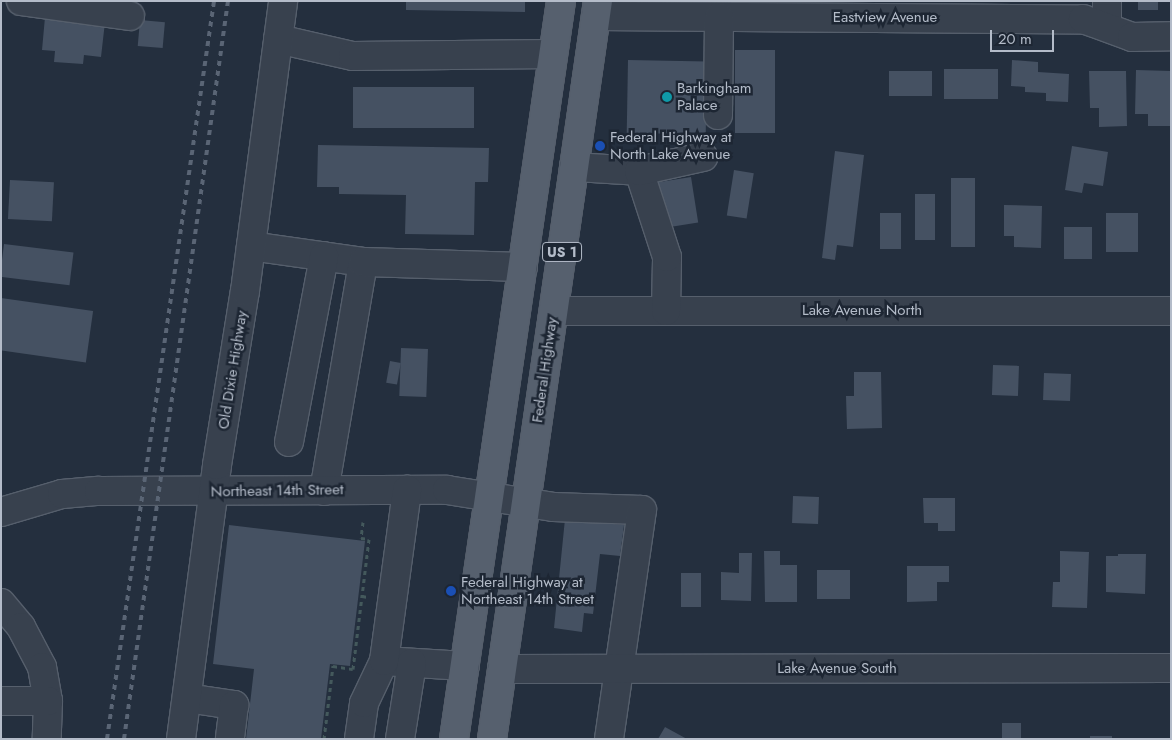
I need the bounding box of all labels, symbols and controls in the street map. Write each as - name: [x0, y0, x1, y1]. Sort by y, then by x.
- street label: Eastview Avenue: [833, 9, 937, 27]
- scale bar: [992, 20, 1056, 52]
- text: 20 m: [998, 28, 1032, 50]
- place label: Barkingham Palace: [677, 79, 751, 114]
- marker: Barkingham Palace: [661, 91, 673, 103]
- place label: Federal Highway at North Lake Avenue: [610, 128, 732, 163]
- marker: Federal Highway at North Lake Avenue: [594, 140, 606, 152]
- road number: US 1: [542, 240, 582, 264]
- street label: Lake Avenue North: [802, 302, 922, 320]
- street label: Old Dixie Highway: [215, 309, 251, 431]
- street label: Federal Highway: [529, 316, 561, 424]
- street label: Northeast 14th Street: [210, 481, 344, 501]
- place label: Federal Highway at Northeast 14th Street: [461, 573, 594, 608]
- marker: Federal Highway at Northeast 14th Street: [445, 585, 457, 597]
- street label: Lake Avenue South: [777, 660, 897, 678]

